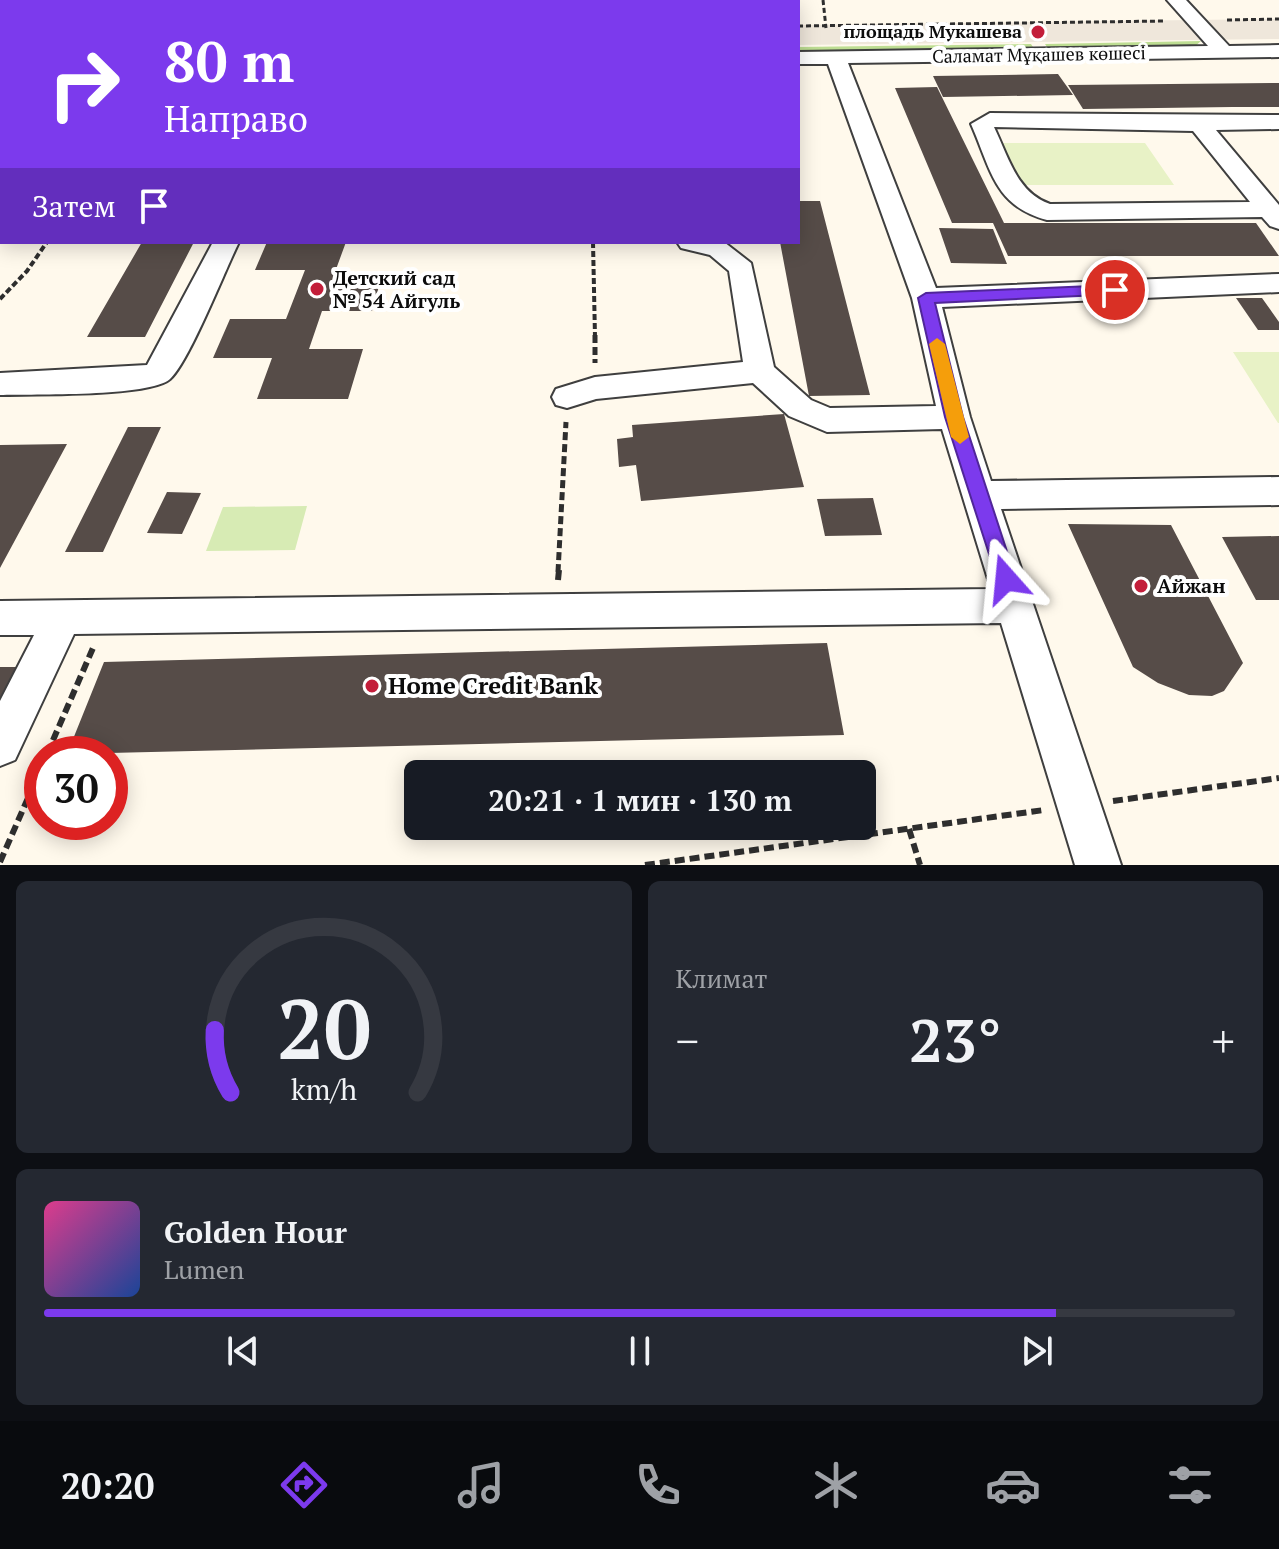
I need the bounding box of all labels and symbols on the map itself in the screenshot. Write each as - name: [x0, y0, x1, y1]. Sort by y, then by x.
- place label: площадь Мукашева: [843, 19, 1022, 43]
- marker: площадь Мукашева: [1029, 23, 1047, 41]
- street label: Саламат Мұқашев көшесі: [932, 40, 1146, 68]
- pin: [1081, 256, 1149, 324]
- place label: Детский сад № 54 Айгуль: [333, 264, 460, 314]
- marker: Детский сад № 54 Айгуль: [308, 280, 326, 298]
- position arrow: [964, 537, 1048, 621]
- place label: Айжан: [1157, 572, 1225, 599]
- marker: Айжан: [1132, 577, 1150, 595]
- place label: Home Credit Bank: [388, 669, 598, 701]
- marker: Home Credit Bank: [363, 677, 381, 695]
- speed limit sign: 30: [24, 736, 128, 840]

